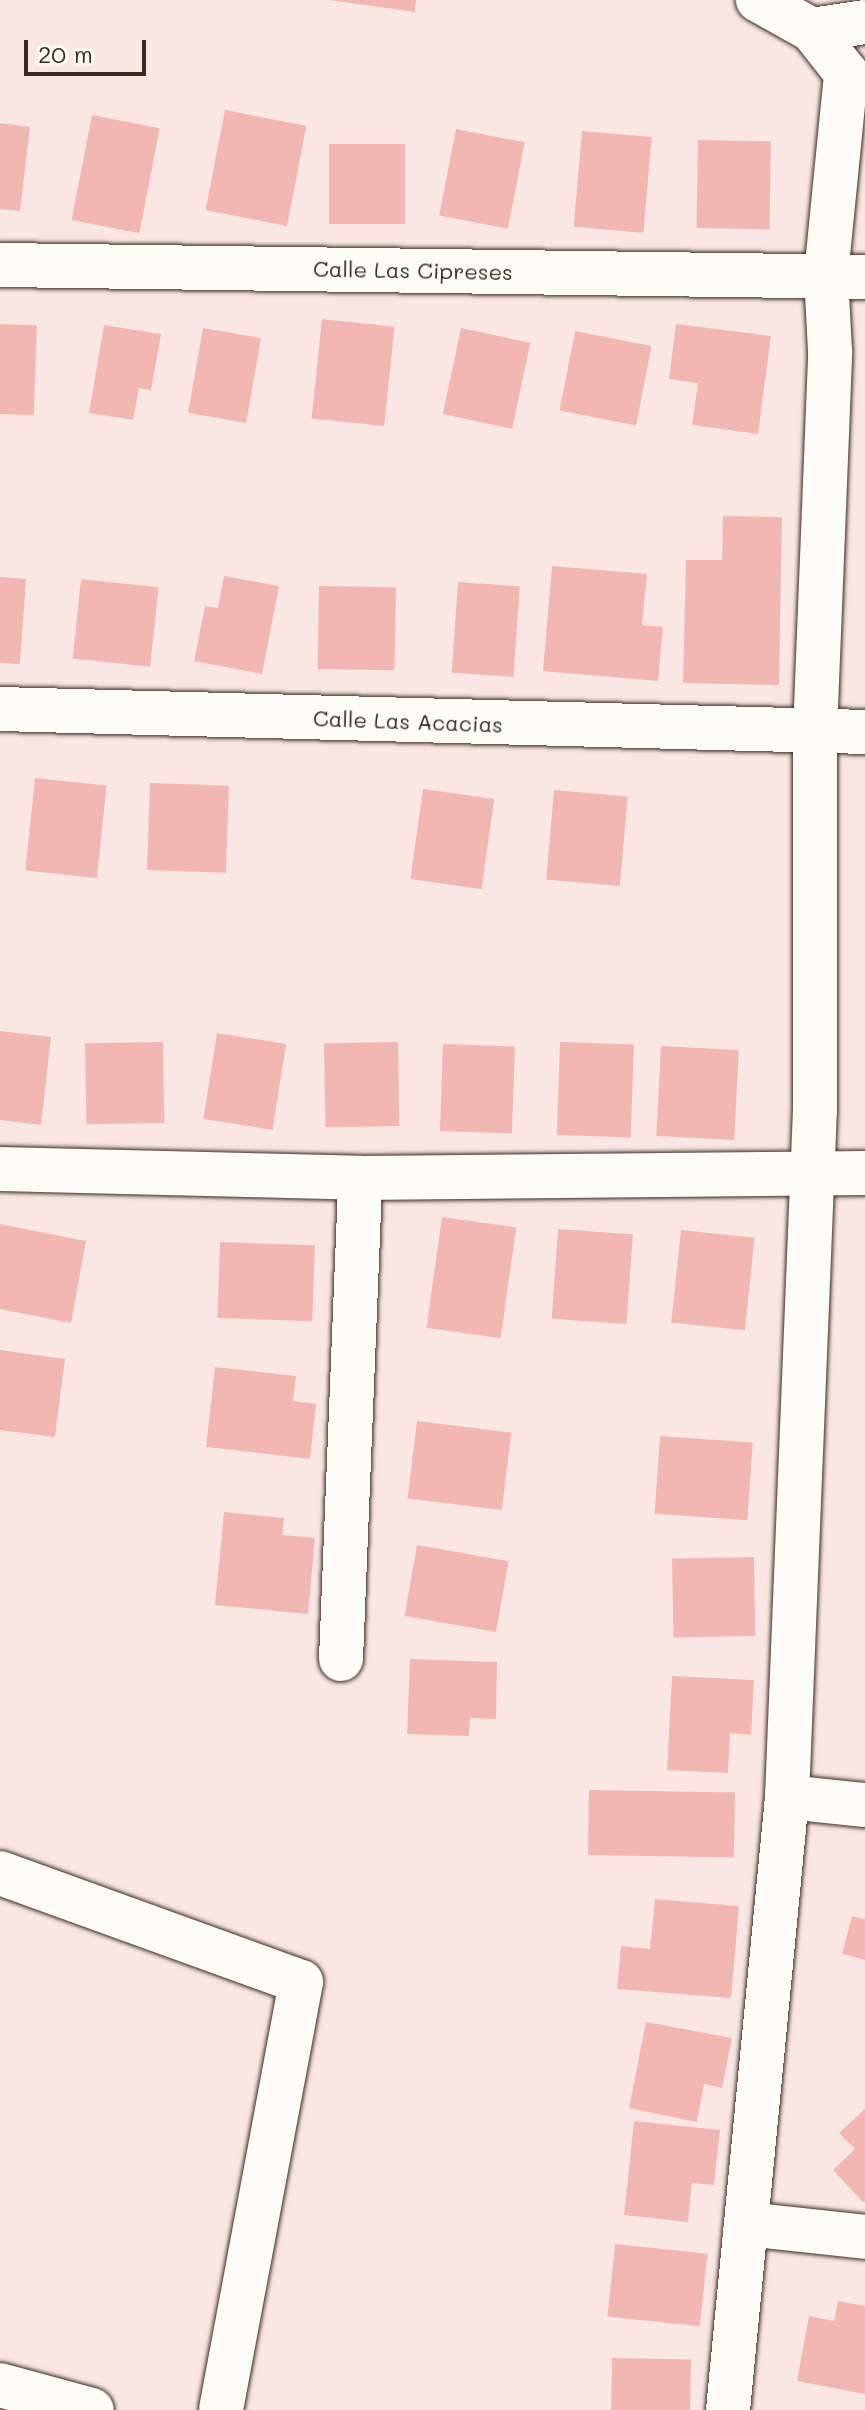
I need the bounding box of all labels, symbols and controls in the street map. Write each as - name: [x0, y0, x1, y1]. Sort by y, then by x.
- scale bar: [28, 24, 150, 74]
- text: 20 m: [38, 38, 93, 69]
- street label: Calle Las Cipreses: [313, 255, 513, 285]
- street label: Calle Las Acacias: [313, 704, 503, 738]

